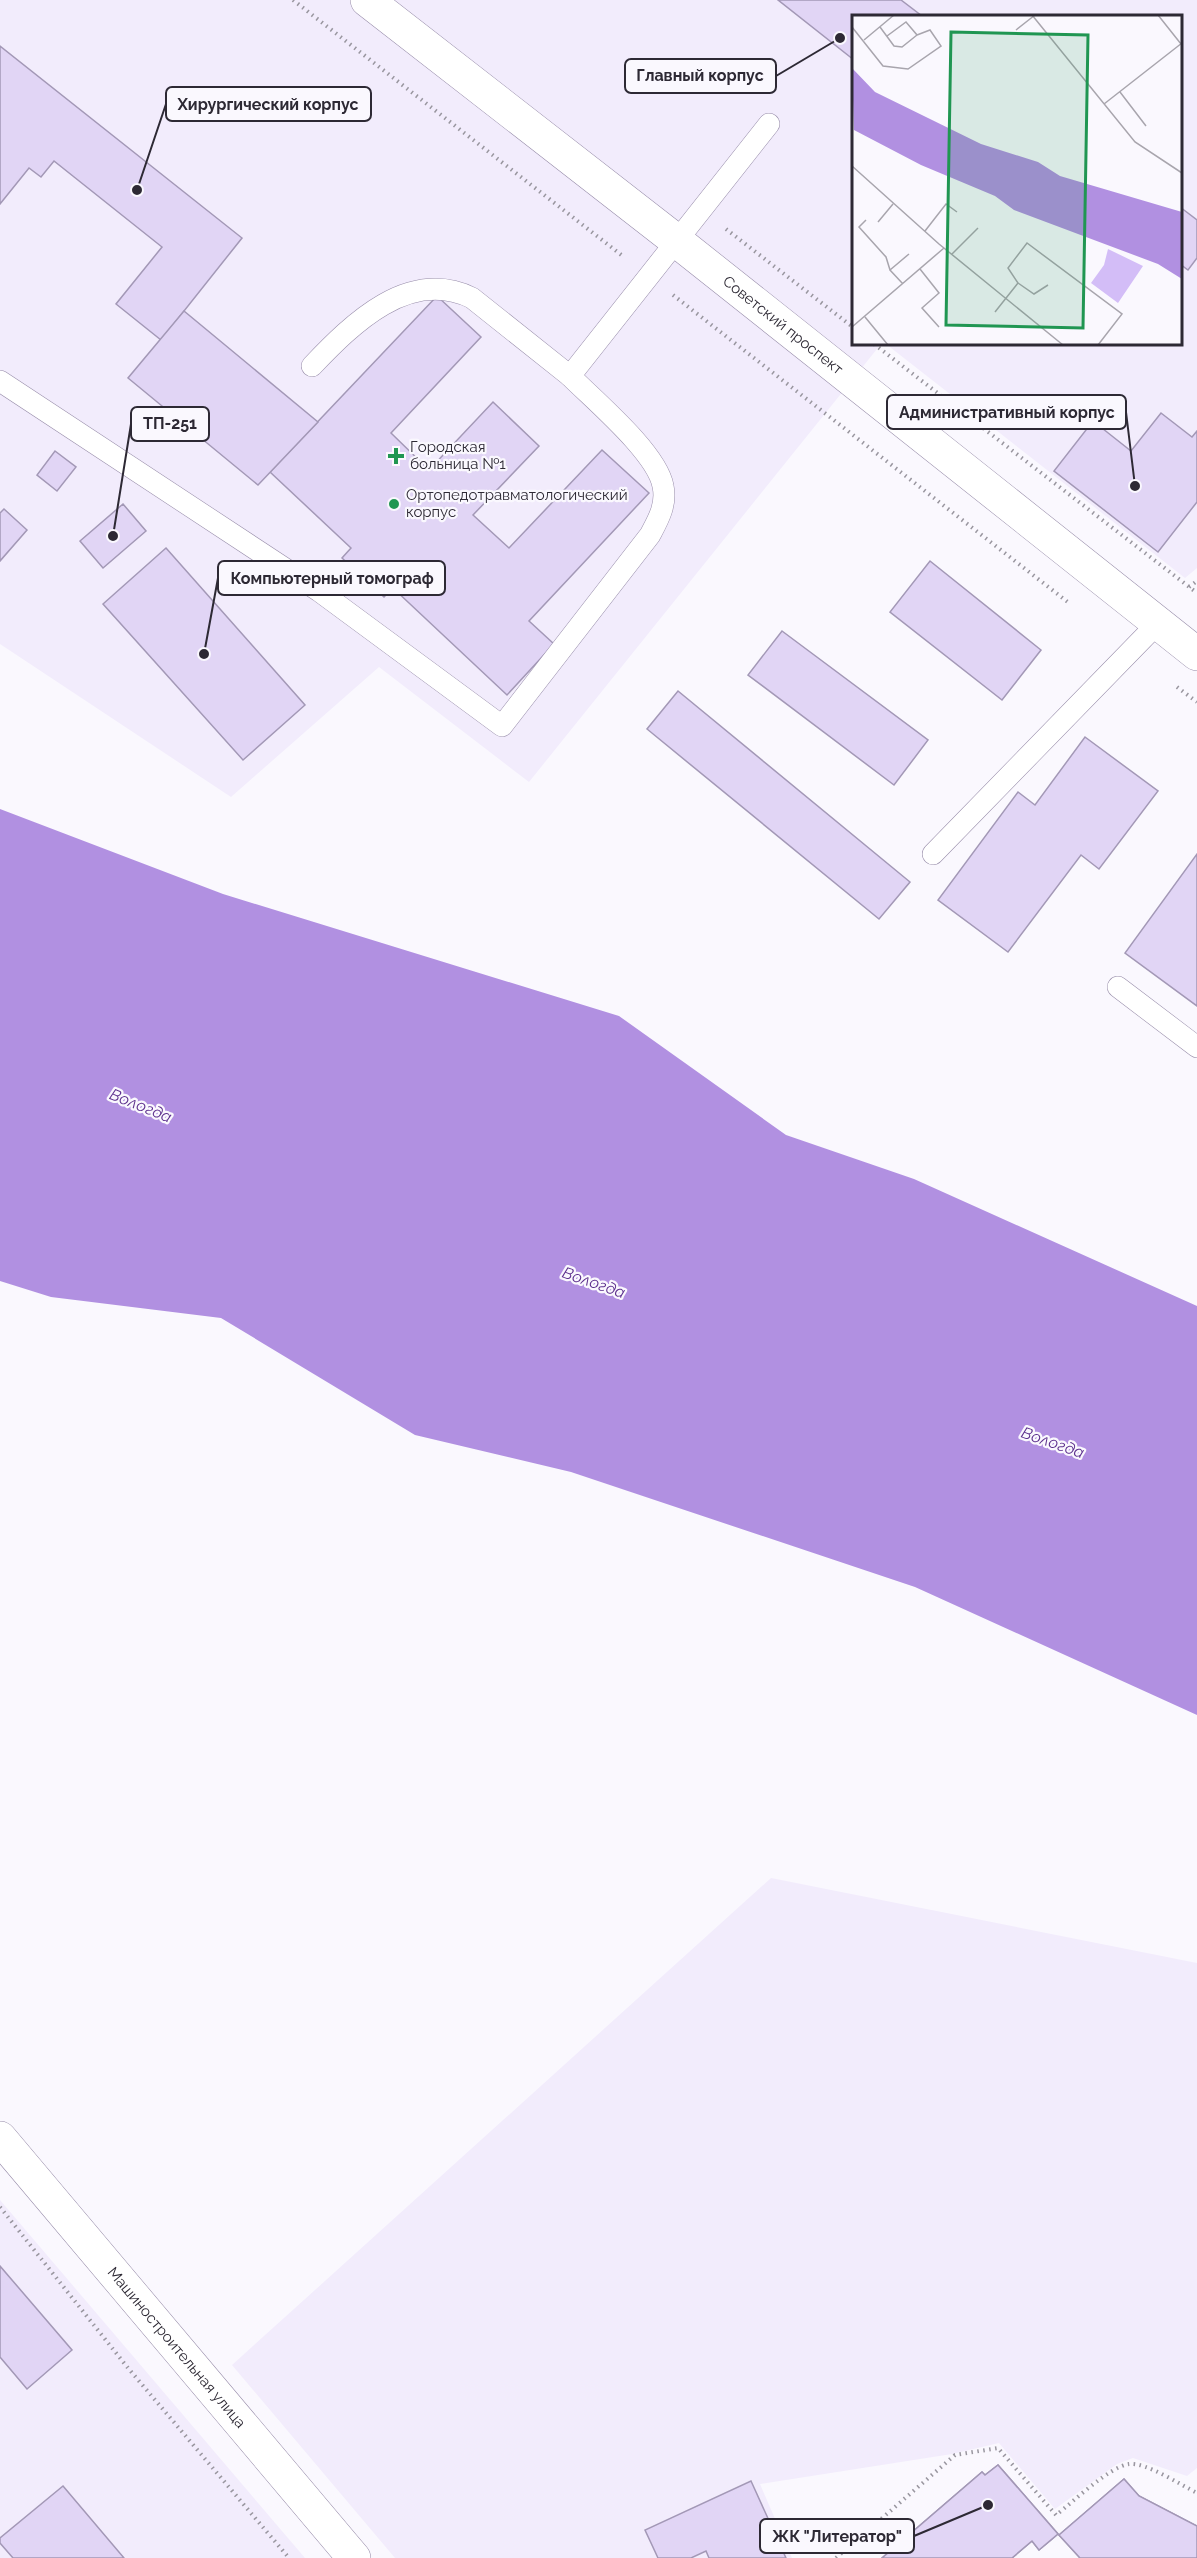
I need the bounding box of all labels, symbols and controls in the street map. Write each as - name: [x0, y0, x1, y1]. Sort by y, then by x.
- inset map: [852, 15, 1182, 345]
- callout: Главный корпус: [625, 59, 776, 93]
- text: Главный корпус: [636, 66, 764, 85]
- callout: Хирургический корпус: [166, 87, 371, 121]
- text: Хирургический корпус: [176, 95, 359, 114]
- street label: Советский проспект: [719, 272, 847, 378]
- callout: Административный корпус: [887, 395, 1126, 429]
- text: Административный корпус: [899, 403, 1115, 422]
- callout: ТП-251: [131, 407, 209, 441]
- text: ТП-251: [143, 414, 197, 433]
- place label: Городская больница №1: [410, 438, 506, 473]
- marker: Городская больница №1: [387, 447, 405, 465]
- place label: Ортопедотравматологический корпус: [406, 486, 628, 521]
- marker: Ортопедотравматологический корпус: [387, 497, 401, 511]
- callout: Компьютерный томограф: [218, 561, 445, 595]
- text: Компьютерный томограф: [230, 569, 434, 588]
- water label: Вологда: [107, 1084, 175, 1127]
- water label: Вологда: [560, 1263, 628, 1302]
- water label: Вологда: [1019, 1423, 1087, 1462]
- street label: Машиностроительная улица: [104, 2263, 249, 2432]
- callout: ЖК "Литератор": [760, 2519, 914, 2553]
- text: ЖК "Литератор": [772, 2527, 902, 2546]

